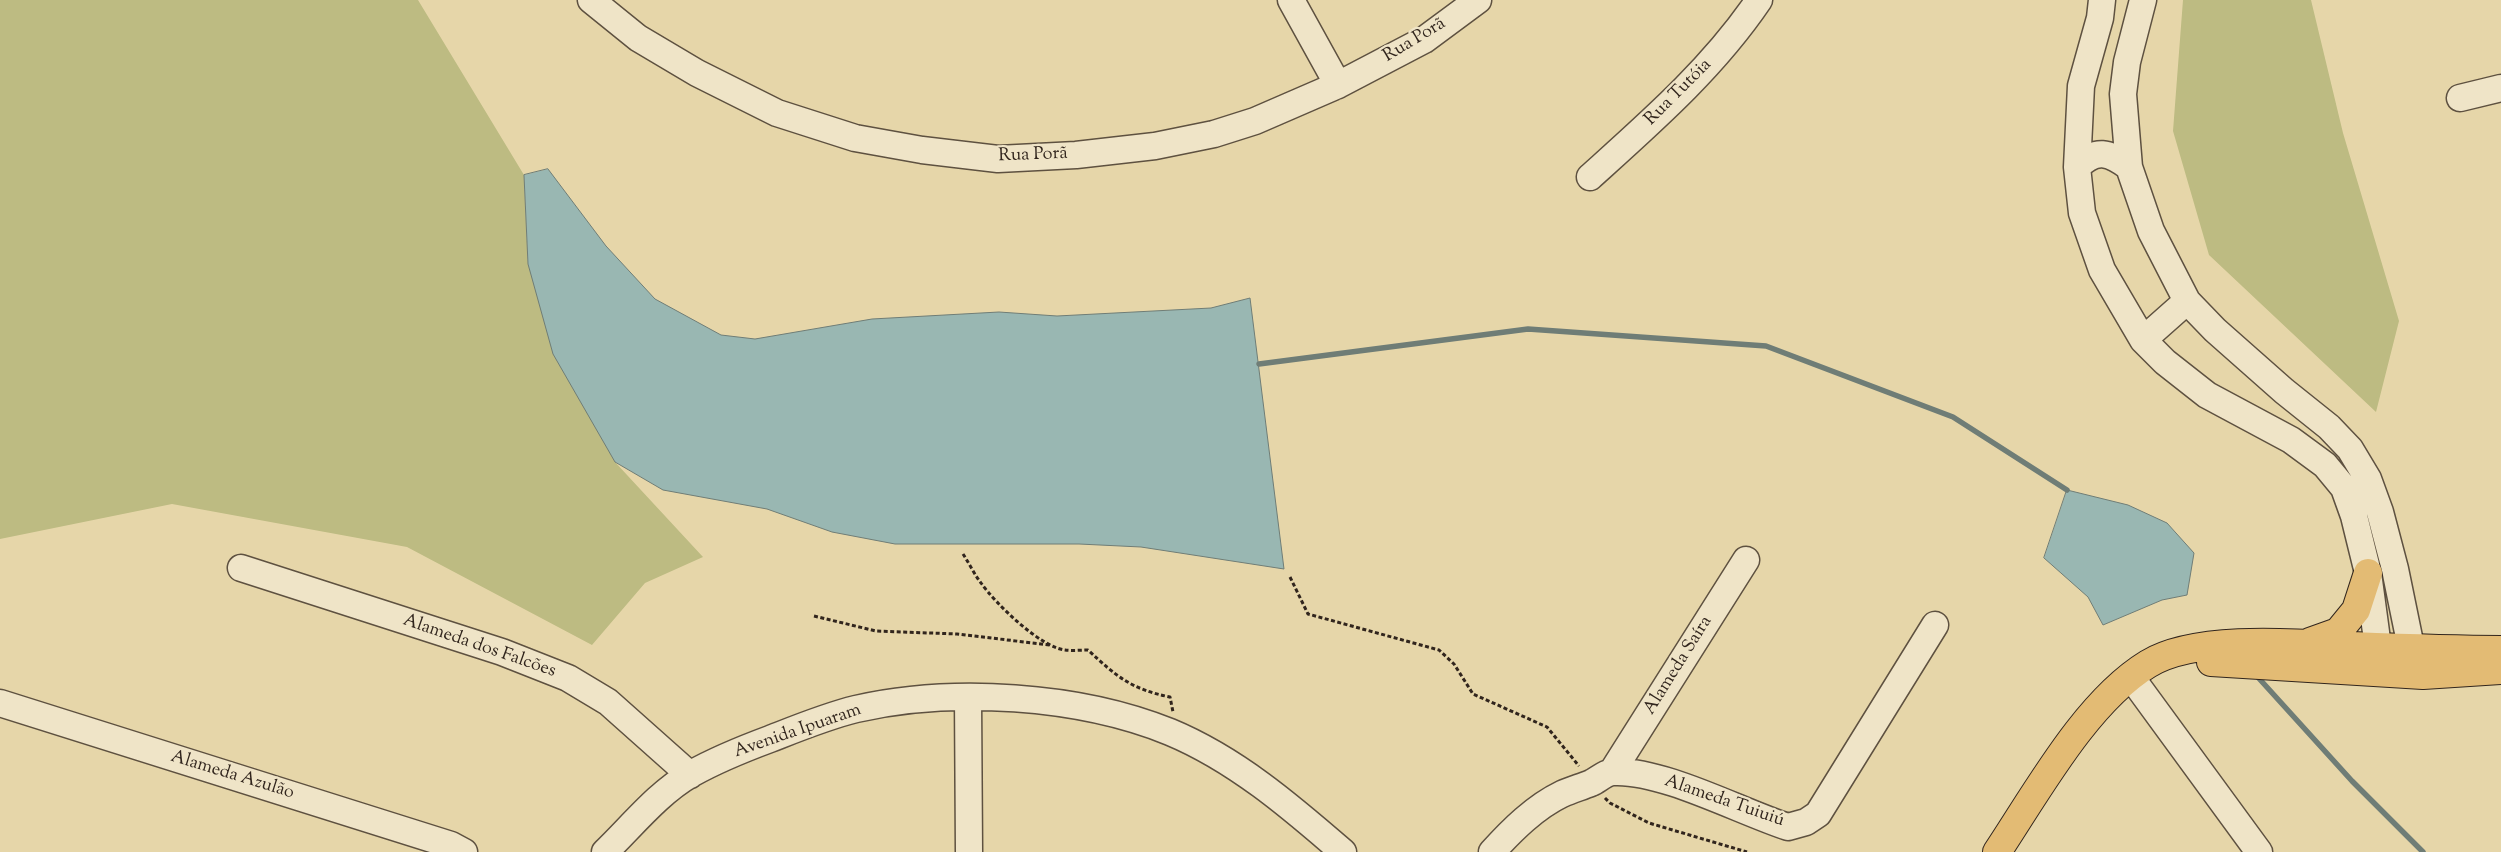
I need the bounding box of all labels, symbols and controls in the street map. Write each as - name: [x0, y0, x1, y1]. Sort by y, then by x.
- street label: Rua Porã: [1380, 14, 1450, 68]
- street label: Rua Tutóia: [1641, 55, 1717, 131]
- street label: Rua Porã: [998, 144, 1068, 168]
- street label: Alameda dos Falcões: [400, 611, 558, 683]
- street label: Alameda Saíra: [1640, 613, 1718, 719]
- street label: Avenida Ipuaram: [732, 700, 864, 764]
- street label: Alameda Azulão: [168, 747, 296, 805]
- street label: Alameda Tuiuiú: [1661, 771, 1787, 833]

